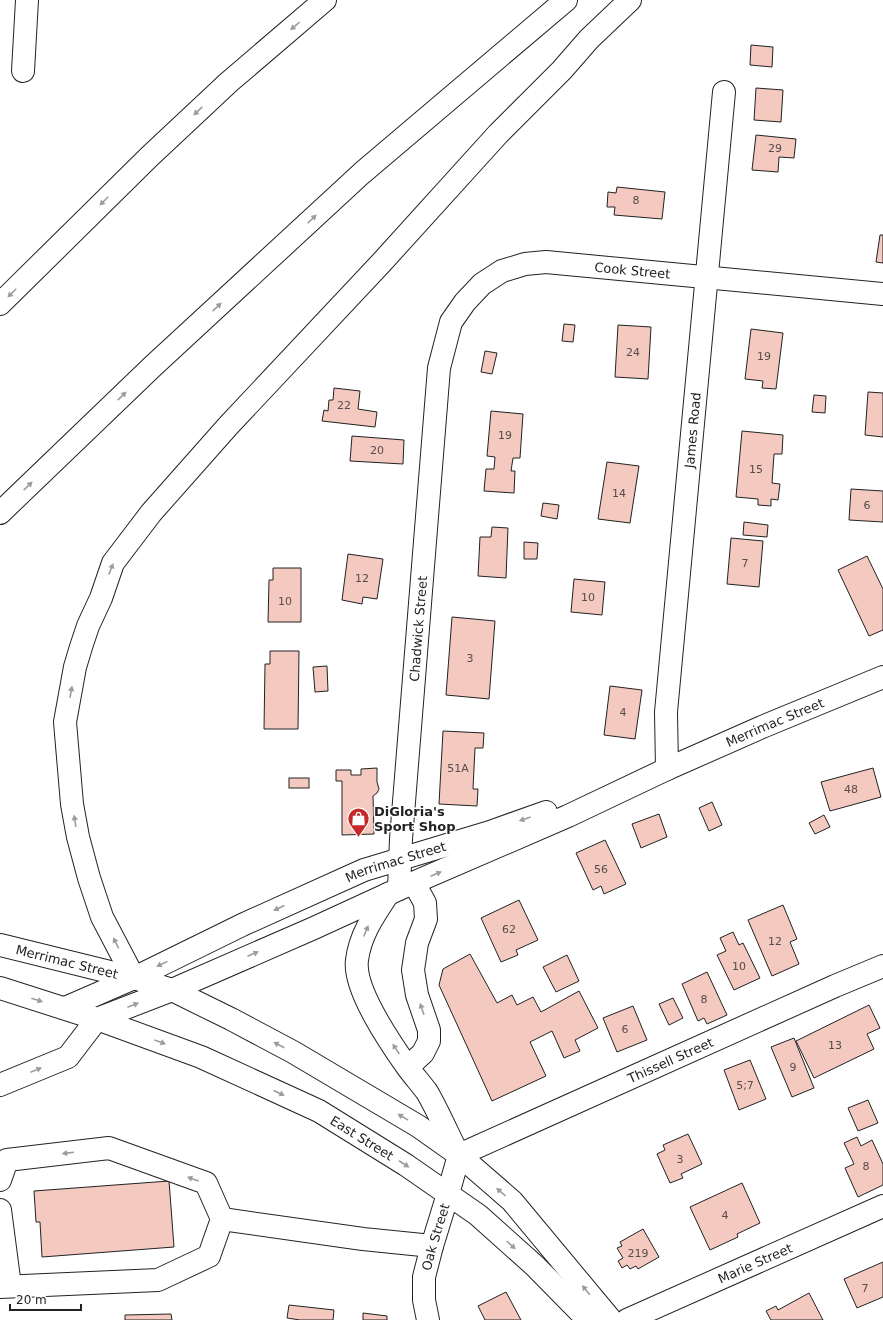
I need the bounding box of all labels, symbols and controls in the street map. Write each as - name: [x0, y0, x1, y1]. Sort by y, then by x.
- one-way arrow: [290, 21, 301, 30]
- one-way arrow: [193, 106, 202, 115]
- house number: 29: [768, 142, 782, 155]
- house number: 8: [633, 194, 640, 207]
- one-way arrow: [99, 196, 109, 206]
- one-way arrow: [307, 214, 317, 224]
- street label: Cook Street: [594, 260, 671, 282]
- one-way arrow: [7, 288, 17, 298]
- one-way arrow: [212, 303, 221, 312]
- house number: 24: [626, 346, 640, 359]
- house number: 19: [757, 350, 771, 363]
- one-way arrow: [117, 391, 127, 401]
- street label: James Road: [682, 392, 704, 470]
- house number: 22: [337, 399, 351, 412]
- house number: 19: [498, 429, 512, 442]
- house number: 20: [370, 444, 384, 457]
- house number: 15: [749, 463, 763, 476]
- one-way arrow: [23, 481, 33, 491]
- house number: 14: [612, 487, 626, 500]
- house number: 6: [864, 499, 871, 512]
- house number: 7: [742, 557, 749, 570]
- one-way arrow: [108, 562, 114, 574]
- house number: 12: [355, 572, 369, 585]
- street label: Chadwick Street: [407, 575, 430, 682]
- house number: 10: [581, 591, 595, 604]
- house number: 10: [278, 595, 292, 608]
- house number: 3: [467, 652, 474, 665]
- one-way arrow: [68, 686, 74, 698]
- street label: Merrimac Street: [724, 695, 826, 750]
- house number: 4: [620, 706, 627, 719]
- house number: 51A: [447, 762, 469, 775]
- house number: 48: [844, 783, 858, 796]
- place label: DiGloria's Sport Shop: [374, 804, 456, 834]
- shop icon: DiGloria's Sport Shop: [345, 805, 371, 838]
- one-way arrow: [72, 815, 78, 827]
- one-way arrow: [519, 817, 531, 823]
- street label: Merrimac Street: [343, 839, 448, 885]
- house number: 56: [594, 863, 608, 876]
- one-way arrow: [431, 870, 443, 876]
- one-way arrow: [273, 905, 285, 911]
- house number: 62: [502, 923, 516, 936]
- one-way arrow: [363, 924, 369, 936]
- house number: 12: [768, 935, 782, 948]
- one-way arrow: [113, 938, 119, 949]
- street label: Merrimac Street: [14, 942, 120, 982]
- one-way arrow: [248, 951, 259, 957]
- house number: 10: [732, 960, 746, 973]
- one-way arrow: [156, 961, 167, 967]
- house number: 8: [701, 993, 708, 1006]
- one-way arrow: [32, 997, 44, 1003]
- one-way arrow: [128, 1001, 140, 1007]
- one-way arrow: [419, 1003, 425, 1015]
- house number: 6: [622, 1023, 629, 1036]
- street label: Thissell Street: [624, 1035, 716, 1087]
- one-way arrow: [154, 1039, 166, 1045]
- house number: 13: [828, 1039, 842, 1052]
- one-way arrow: [273, 1041, 285, 1048]
- one-way arrow: [392, 1044, 400, 1054]
- house number: 9: [790, 1061, 797, 1074]
- one-way arrow: [31, 1067, 43, 1073]
- house number: 5;7: [736, 1079, 754, 1092]
- one-way arrow: [274, 1090, 285, 1096]
- street label: East Street: [327, 1113, 396, 1163]
- one-way arrow: [397, 1114, 409, 1121]
- one-way arrow: [62, 1150, 74, 1156]
- house number: 3: [677, 1153, 684, 1166]
- one-way arrow: [399, 1160, 409, 1168]
- house number: 8: [863, 1160, 870, 1173]
- one-way arrow: [186, 1175, 198, 1181]
- one-way arrow: [496, 1187, 506, 1196]
- street label: Oak Street: [419, 1202, 453, 1272]
- house number: 4: [722, 1209, 729, 1222]
- one-way arrow: [506, 1240, 516, 1250]
- street label: Marie Street: [716, 1240, 795, 1287]
- house number: 219: [628, 1247, 649, 1260]
- house number: 7: [862, 1282, 869, 1295]
- one-way arrow: [582, 1284, 590, 1295]
- scale bar: [10, 1286, 81, 1312]
- text: 20 m: [16, 1293, 47, 1307]

